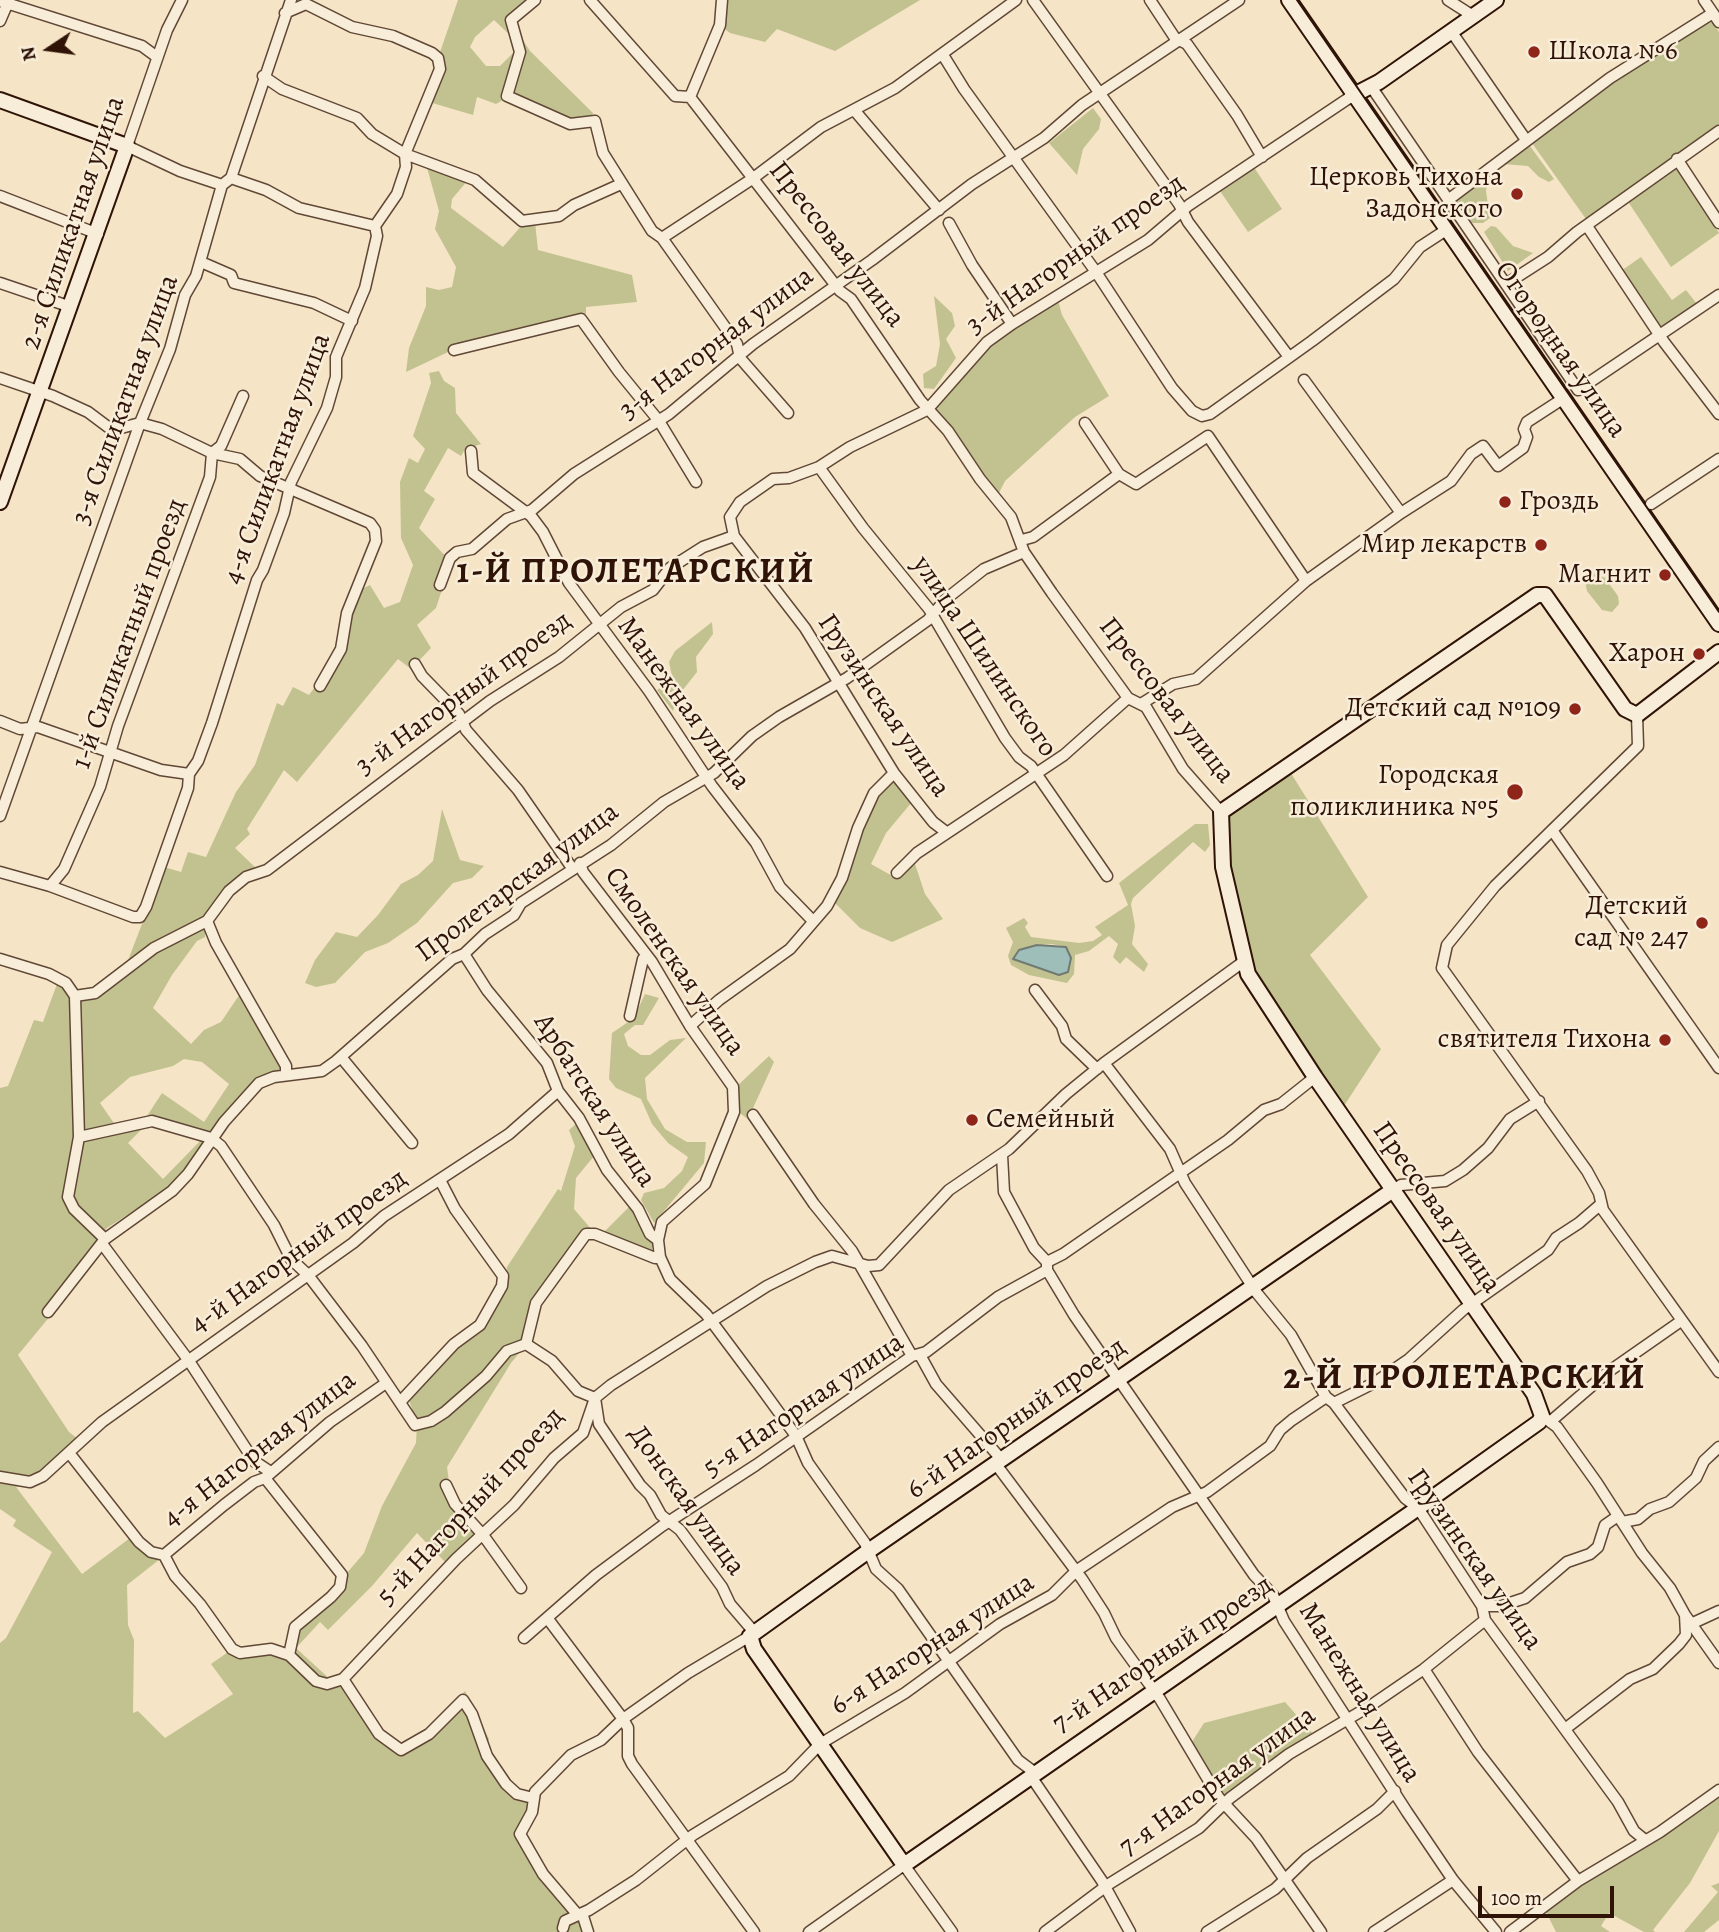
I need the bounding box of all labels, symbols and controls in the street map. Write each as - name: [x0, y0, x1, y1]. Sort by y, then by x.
- north arrow: [14, 14, 84, 84]
- place label: Школа №6: [1548, 35, 1678, 69]
- text: N: [14, 44, 43, 63]
- marker: Школа №6: [1526, 44, 1542, 60]
- street label: 2-я Силикатная улица: [15, 92, 133, 354]
- street label: Прессовая улица: [761, 155, 911, 335]
- place label: Церковь Тихона Задонского: [1309, 161, 1503, 227]
- street label: 3-й Нагорный проезд: [960, 167, 1192, 343]
- marker: Церковь Тихона Задонского: [1509, 186, 1525, 202]
- street label: Огородная улица: [1487, 255, 1633, 445]
- street label: 3-я Нагорная улица: [613, 260, 821, 428]
- street label: 3-я Силикатная улица: [65, 270, 187, 530]
- street label: 4-я Силикатная улица: [217, 329, 339, 589]
- place label: Гроздь: [1519, 485, 1599, 519]
- street label: 1-й Силикатный проезд: [65, 494, 195, 774]
- marker: Гроздь: [1497, 494, 1513, 510]
- place label: Мир лекарств: [1361, 528, 1527, 562]
- marker: Мир лекарств: [1533, 537, 1549, 553]
- street label: улица Шилинского: [904, 550, 1064, 764]
- district label: 1-Й ПРОЛЕТАРСКИЙ: [459, 552, 813, 594]
- place label: Магнит: [1558, 558, 1651, 592]
- marker: Магнит: [1657, 567, 1673, 583]
- street label: 3-й Нагорный проезд: [350, 604, 578, 784]
- street label: Грузинская улица: [809, 608, 957, 804]
- street label: Манежная улица: [609, 611, 757, 797]
- street label: Прессовая улица: [1091, 611, 1241, 791]
- place label: Харон: [1609, 637, 1685, 671]
- marker: Харон: [1691, 646, 1707, 662]
- place label: Детский сад №109: [1345, 692, 1561, 726]
- marker: Детский сад №109: [1567, 701, 1583, 717]
- place label: Городская поликлиника №5: [1290, 759, 1499, 825]
- marker: Городская поликлиника №5: [1505, 782, 1525, 802]
- street label: Пролетарская улица: [410, 796, 626, 970]
- street label: Смоленская улица: [596, 861, 752, 1063]
- place label: Детский сад № 247: [1574, 890, 1688, 956]
- marker: Детский сад № 247: [1694, 915, 1710, 931]
- street label: Арбатская улица: [525, 1008, 663, 1194]
- place label: святителя Тихона: [1438, 1023, 1651, 1057]
- marker: святителя Тихона: [1657, 1032, 1673, 1048]
- place label: Семейный: [986, 1103, 1115, 1137]
- marker: Семейный: [964, 1112, 980, 1128]
- street label: Прессовая улица: [1364, 1116, 1508, 1300]
- street label: 4-й Нагорный проезд: [184, 1162, 414, 1342]
- street label: 5-я Нагорная улица: [697, 1326, 911, 1486]
- street label: 6-й Нагорный проезд: [901, 1331, 1133, 1507]
- district label: 2-Й ПРОЛЕТАРСКИЙ: [1285, 1358, 1645, 1400]
- street label: 4-я Нагорная улица: [157, 1364, 363, 1536]
- street label: 5-й Нагорный проезд: [370, 1401, 572, 1613]
- street label: Донская улица: [620, 1419, 752, 1583]
- street label: Грузинская улица: [1399, 1463, 1549, 1657]
- street label: 6-я Нагорная улица: [825, 1567, 1041, 1723]
- street label: 7-й Нагорный проезд: [1046, 1569, 1280, 1741]
- street label: Манежная улица: [1290, 1597, 1428, 1789]
- street label: 7-я Нагорная улица: [1113, 1699, 1323, 1865]
- scale bar: [1481, 1872, 1618, 1916]
- text: 100 m: [1491, 1884, 1542, 1912]

